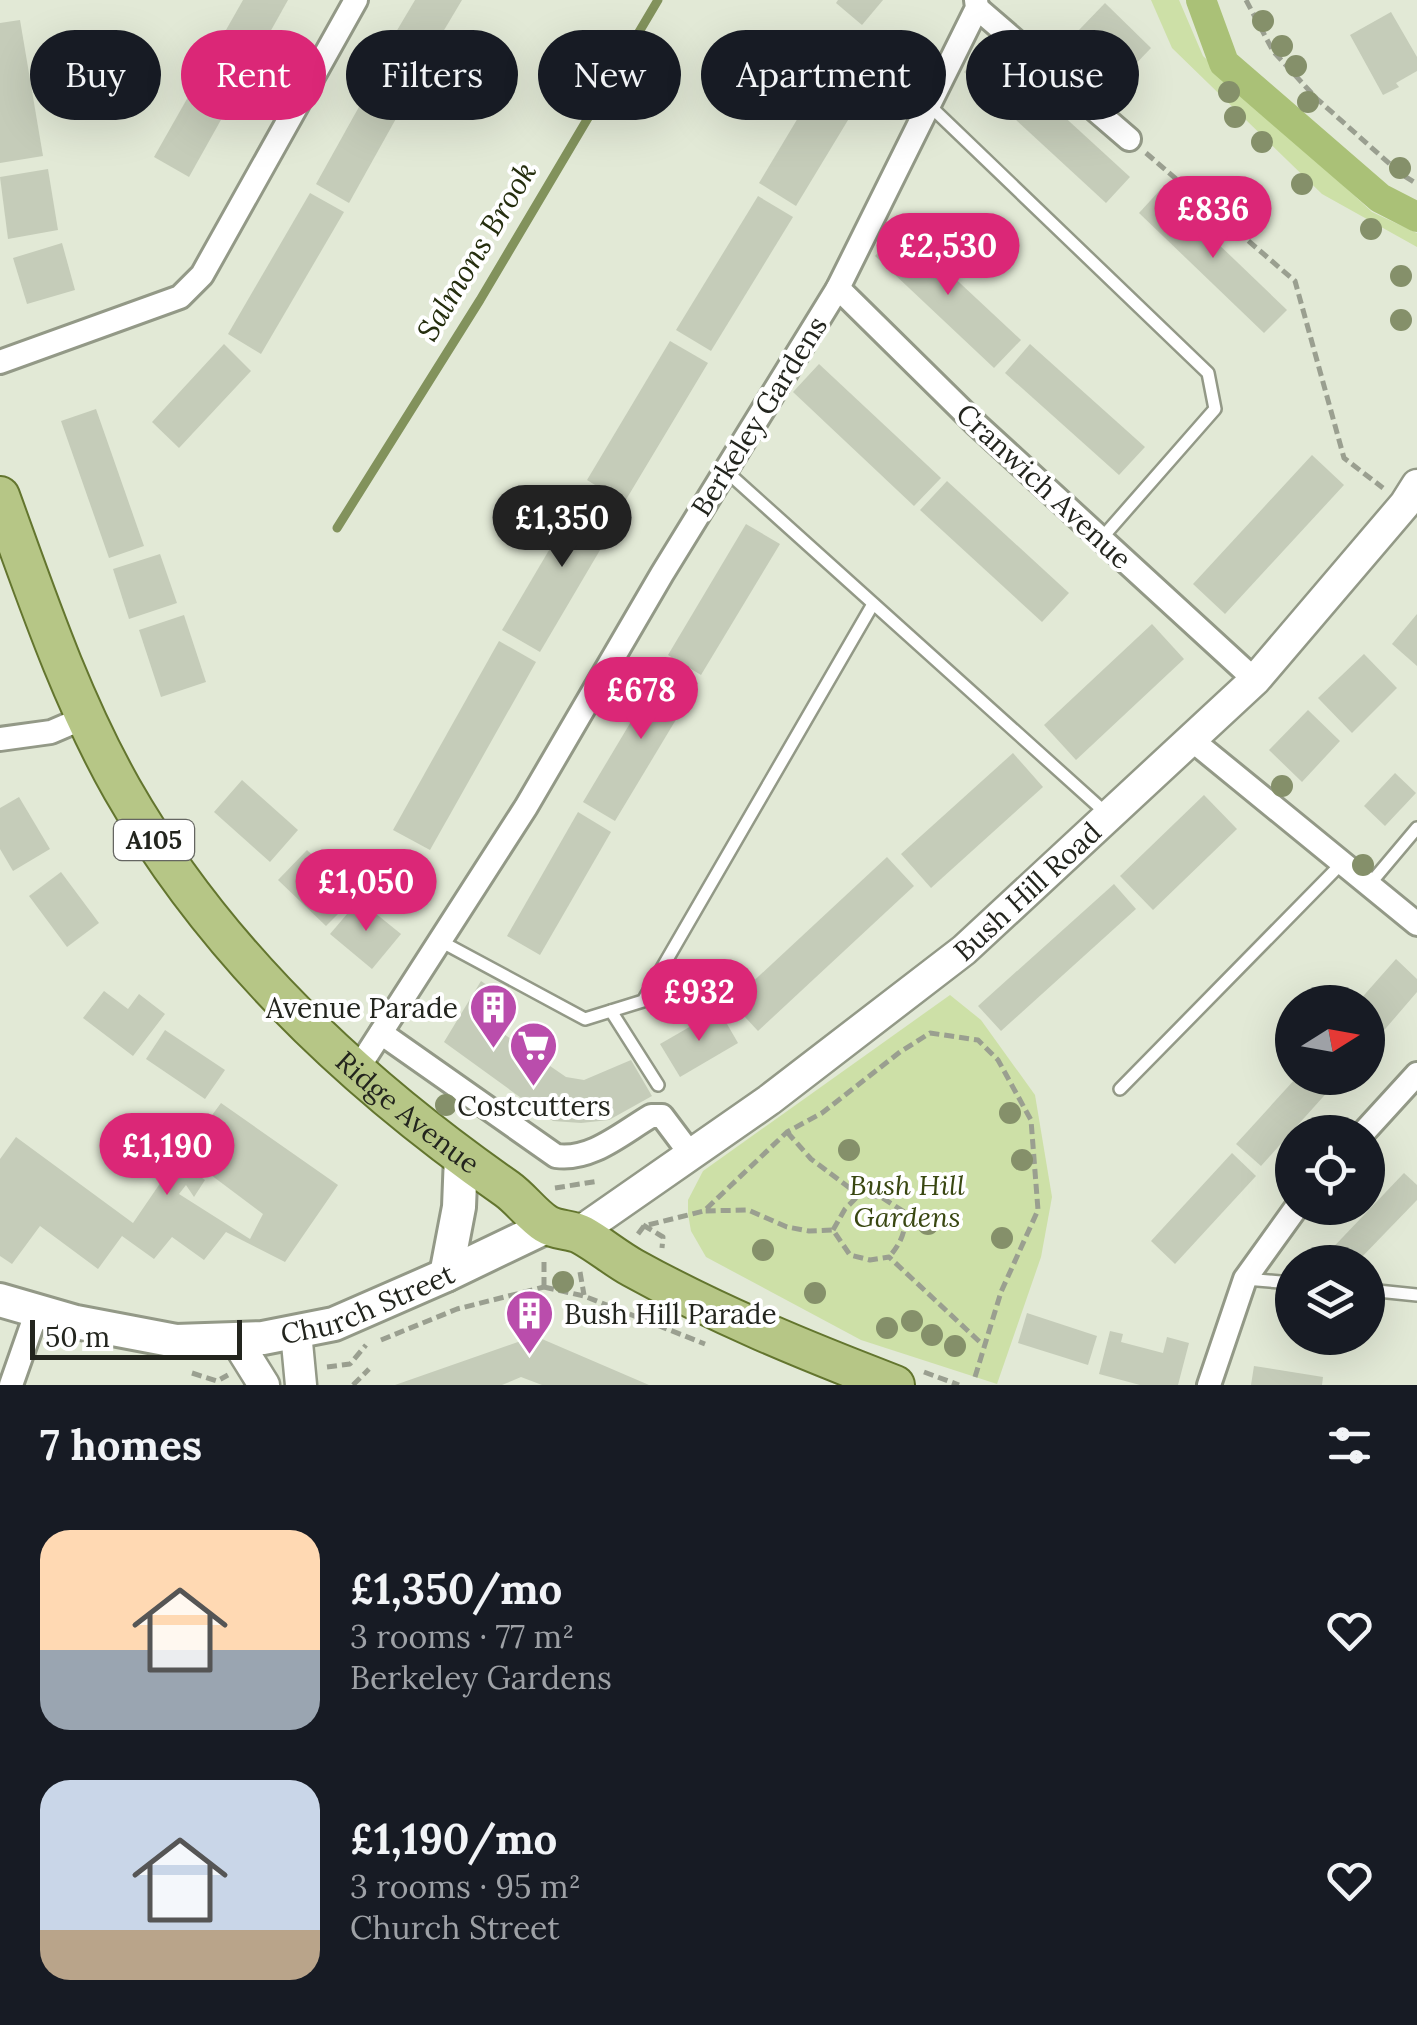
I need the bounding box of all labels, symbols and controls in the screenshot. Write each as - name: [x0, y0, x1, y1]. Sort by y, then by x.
- chip: Buy: [30, 30, 161, 120]
- chip: Rent: [181, 30, 326, 120]
- chip: Filters: [346, 30, 518, 120]
- chip: New: [538, 30, 681, 120]
- chip: Apartment: [701, 30, 946, 120]
- chip: House: [966, 30, 1139, 120]
- water label: Salmons Brook: [408, 155, 544, 347]
- pin: £836: [1154, 176, 1272, 261]
- text: £836: [1177, 188, 1249, 229]
- pin: £2,530: [867, 213, 1029, 298]
- text: £2,530: [899, 225, 997, 266]
- street label: Berkeley Gardens: [683, 309, 835, 523]
- street label: Cranwich Avenue: [949, 395, 1139, 577]
- pin: £1,350: [481, 485, 643, 570]
- text: £1,350: [515, 497, 609, 538]
- pin: £678: [582, 657, 700, 742]
- text: £678: [606, 669, 676, 710]
- street label: Bush Hill Road: [946, 814, 1108, 969]
- road number: A105: [114, 820, 194, 860]
- pin: £1,050: [285, 849, 447, 934]
- text: £1,050: [318, 861, 414, 902]
- pin: £932: [640, 959, 758, 1044]
- text: £932: [663, 971, 735, 1012]
- building icon: Avenue Parade: [467, 982, 519, 1050]
- north arrow: [1275, 985, 1385, 1095]
- map controls: [1275, 985, 1385, 1355]
- place label: Avenue Parade: [265, 990, 458, 1026]
- supermarket icon: Costcutters: [508, 1020, 560, 1088]
- street label: Ridge Avenue: [328, 1043, 487, 1182]
- place label: Costcutters: [457, 1088, 611, 1124]
- pin: £1,190: [86, 1113, 248, 1198]
- button: locate: [1275, 1115, 1385, 1225]
- text: £1,190: [121, 1125, 213, 1166]
- park label: Bush Hill Gardens: [849, 1167, 965, 1235]
- button: layers: [1275, 1245, 1385, 1355]
- street label: Church Street: [277, 1256, 460, 1352]
- building icon: Bush Hill Parade: [503, 1288, 555, 1356]
- place label: Bush Hill Parade: [564, 1296, 777, 1332]
- scale bar: [30, 1315, 242, 1360]
- text: 50 m: [45, 1319, 110, 1355]
- text: 7 homes: [40, 1418, 202, 1472]
- icon: filters: [1322, 1418, 1377, 1473]
- text: £1,350/mo: [350, 1562, 562, 1616]
- icon: home: [120, 1570, 240, 1690]
- icon: heart: [1322, 1603, 1377, 1658]
- text: 3 rooms · 77 m²: [350, 1616, 574, 1657]
- text: Berkeley Gardens: [350, 1657, 612, 1698]
- text: £1,190/mo: [350, 1812, 557, 1866]
- icon: home: [120, 1820, 240, 1940]
- icon: heart: [1322, 1853, 1377, 1908]
- text: 3 rooms · 95 m²: [350, 1866, 581, 1907]
- text: Church Street: [350, 1907, 560, 1948]

